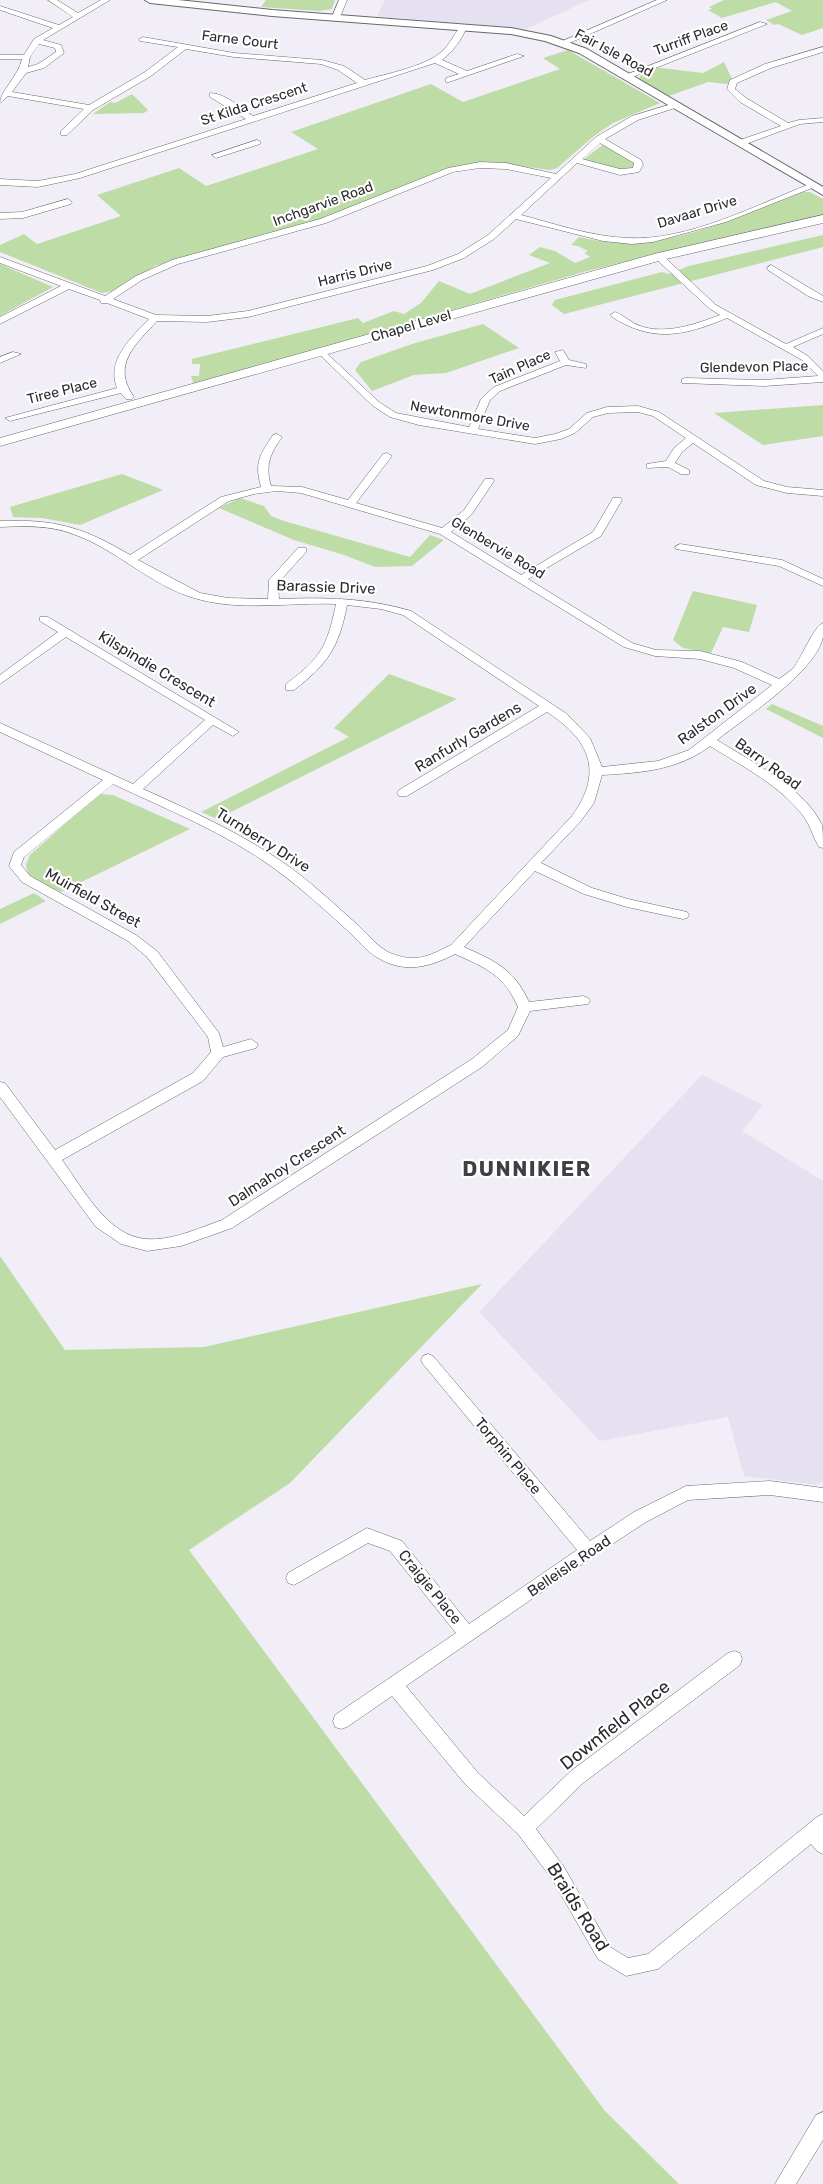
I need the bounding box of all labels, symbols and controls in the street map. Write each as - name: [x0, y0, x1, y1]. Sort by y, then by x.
- street label: Turriff Place: [651, 17, 731, 59]
- street label: Fair Isle Road: [572, 25, 656, 81]
- street label: Farne Court: [201, 27, 280, 53]
- street label: St Kilda Crescent: [198, 79, 310, 129]
- street label: Inchgarvie Road: [270, 178, 376, 230]
- street label: Davaar Drive: [655, 192, 739, 232]
- street label: Harris Drive: [316, 256, 394, 290]
- street label: Chapel Level: [369, 306, 453, 346]
- street label: Tain Place: [487, 346, 554, 388]
- street label: Glendevon Place: [700, 358, 808, 376]
- street label: Tiree Place: [25, 374, 99, 408]
- street label: Newtonmore Drive: [409, 397, 531, 435]
- street label: Glenbervie Road: [448, 513, 548, 583]
- street label: Barassie Drive: [276, 576, 376, 598]
- street label: Kilspindie Crescent: [95, 627, 219, 711]
- street label: Ralston Drive: [674, 679, 760, 749]
- street label: Ranfurly Gardens: [412, 698, 525, 776]
- street label: Barry Road: [732, 734, 804, 794]
- street label: Turnberry Drive: [213, 804, 313, 876]
- street label: Muirfield Street: [42, 864, 144, 932]
- street label: Dalmahoy Crescent: [225, 1121, 349, 1211]
- district label: DUNNIKIER: [462, 1156, 592, 1181]
- street label: Torphin Place: [471, 1414, 545, 1498]
- street label: Belleisle Road: [524, 1532, 614, 1600]
- street label: Craigie Place: [395, 1546, 465, 1628]
- street label: Downfield Place: [556, 1675, 674, 1775]
- street label: Braids Road: [542, 1859, 614, 1955]

